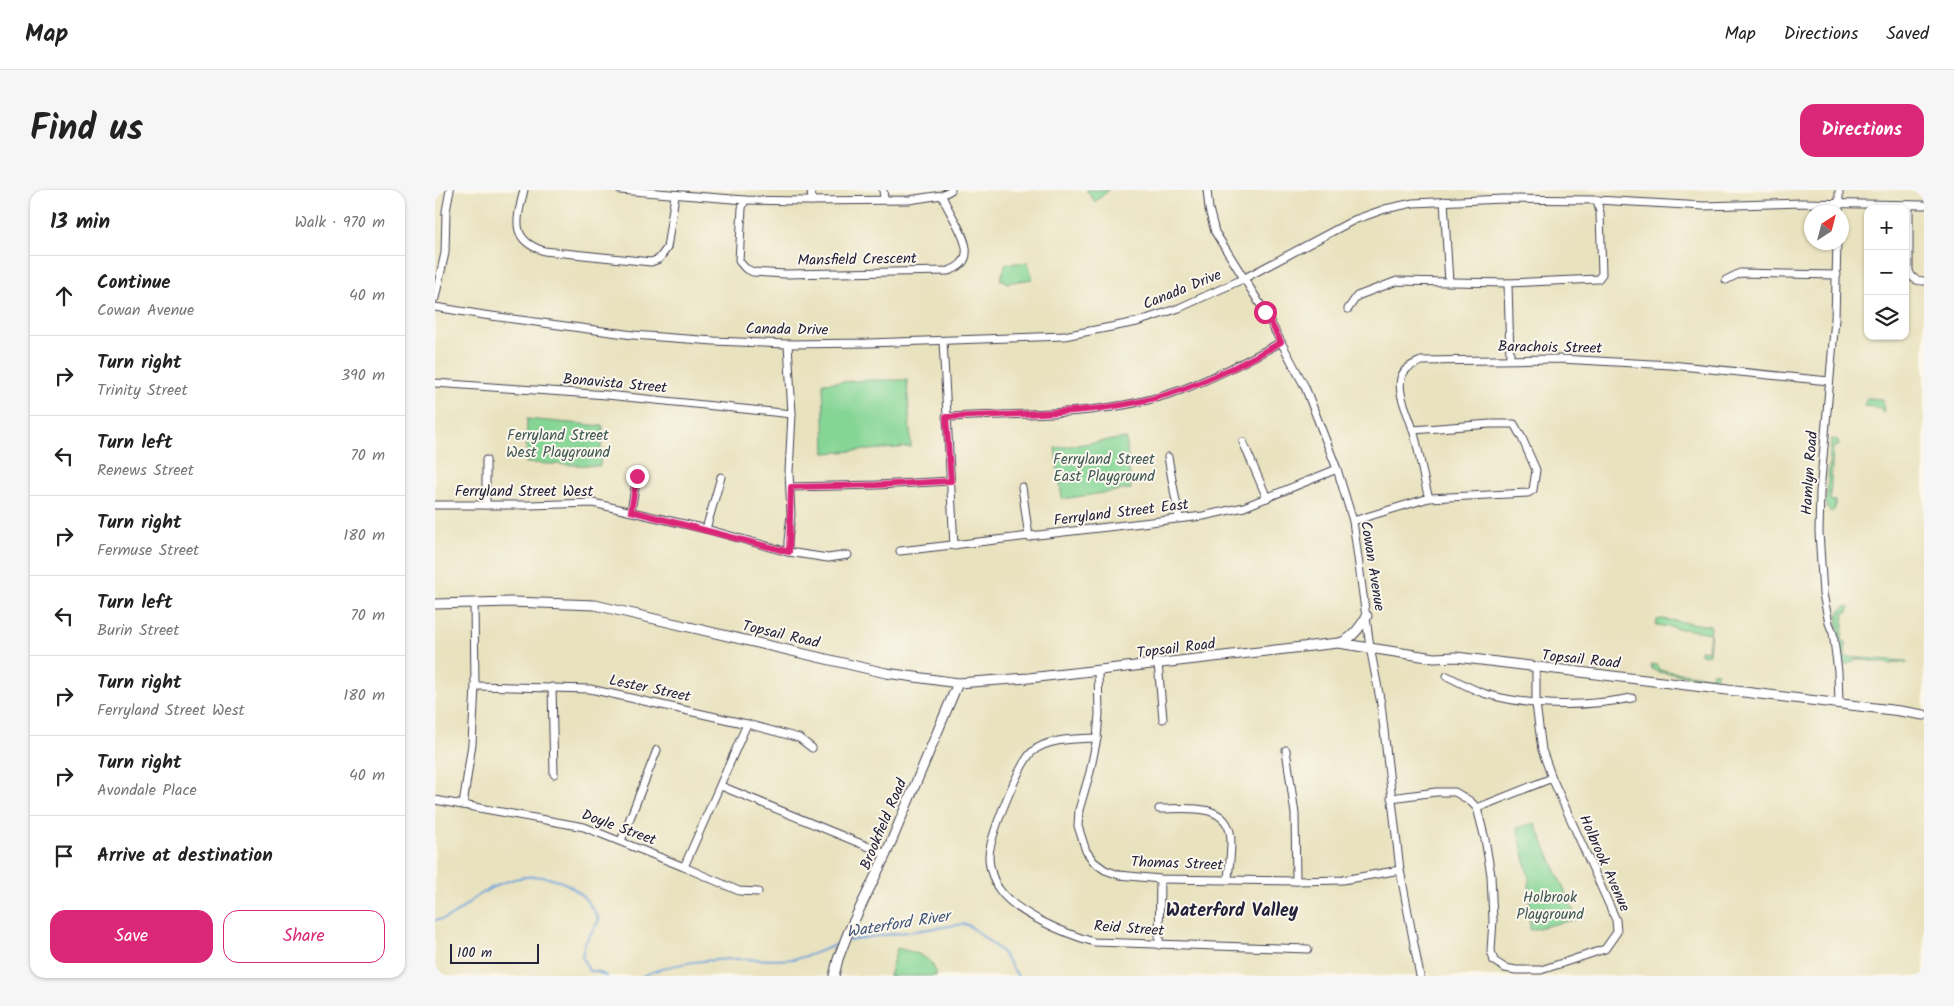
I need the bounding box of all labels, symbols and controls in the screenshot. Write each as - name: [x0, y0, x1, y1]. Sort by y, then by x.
- text: Map: [25, 15, 68, 54]
- text: Map: [1724, 20, 1756, 49]
- text: Directions: [1784, 20, 1858, 49]
- text: Saved: [1886, 20, 1929, 49]
- text: Find us: [30, 102, 143, 158]
- button: Directions: [1800, 104, 1924, 157]
- north arrow: [1804, 205, 1849, 250]
- map controls: [1864, 205, 1909, 340]
- button: +: [1864, 205, 1909, 250]
- text: 13 min: [50, 206, 110, 239]
- text: Walk · 970 m: [295, 210, 385, 235]
- street label: Mansfield Crescent: [797, 247, 917, 273]
- button: −: [1864, 250, 1909, 295]
- street label: Canada Drive: [1139, 263, 1226, 317]
- text: Continue: [97, 268, 170, 298]
- icon: ahead: [50, 282, 78, 310]
- text: 40 m: [349, 283, 385, 308]
- button: layers: [1864, 295, 1909, 340]
- text: Cowan Avenue: [97, 298, 194, 323]
- route start: [1254, 301, 1277, 324]
- street label: Canada Drive: [745, 317, 829, 343]
- street label: Barachois Street: [1498, 335, 1602, 361]
- text: Turn right: [97, 348, 182, 378]
- icon: right: [50, 362, 78, 390]
- text: 390 m: [341, 363, 385, 388]
- street label: Bonavista Street: [562, 367, 668, 401]
- text: Trinity Street: [97, 378, 188, 403]
- park label: Ferryland Street West Playground: [506, 424, 611, 465]
- text: Turn left: [97, 428, 172, 458]
- street label: Hamlyn Road: [1795, 430, 1825, 516]
- icon: left: [50, 442, 78, 470]
- text: 70 m: [350, 443, 385, 468]
- park label: Ferryland Street East Playground: [1053, 448, 1155, 489]
- text: Renews Street: [97, 458, 194, 483]
- route end: [626, 465, 649, 488]
- street label: Ferryland Street West: [455, 480, 593, 504]
- street label: Ferryland Street East: [1052, 493, 1190, 533]
- text: Turn right: [97, 508, 182, 538]
- street label: Cowan Avenue: [1353, 519, 1391, 613]
- icon: right: [50, 522, 78, 550]
- text: 180 m: [343, 523, 385, 548]
- text: Fermuse Street: [97, 538, 199, 563]
- text: Turn left: [97, 588, 172, 618]
- icon: left: [50, 602, 78, 630]
- text: 70 m: [350, 603, 385, 628]
- street label: Topsail Road: [740, 614, 822, 656]
- text: Burin Street: [97, 618, 180, 643]
- street label: Topsail Road: [1136, 632, 1217, 666]
- street label: Topsail Road: [1540, 644, 1622, 676]
- text: Turn right: [97, 668, 182, 698]
- street label: Lester Street: [607, 669, 693, 709]
- icon: right: [50, 682, 78, 710]
- text: 180 m: [343, 683, 385, 708]
- text: Ferryland Street West: [97, 698, 245, 723]
- text: Turn right: [97, 748, 182, 778]
- icon: right: [50, 762, 78, 790]
- text: 40 m: [349, 763, 385, 788]
- street label: Brookfield Road: [854, 775, 914, 874]
- text: Avondale Place: [97, 778, 197, 803]
- street label: Doyle Street: [578, 803, 660, 853]
- street label: Holbrook Avenue: [1572, 811, 1636, 916]
- text: Arrive at destination: [97, 841, 273, 871]
- icon: arrive: [50, 842, 78, 870]
- street label: Thomas Street: [1130, 850, 1224, 878]
- park label: Holbrook Playground: [1516, 886, 1584, 927]
- district label: Waterford Valley: [1166, 897, 1299, 926]
- water label: Waterford River: [845, 903, 955, 945]
- button: Save: [50, 910, 213, 963]
- button: Share: [223, 910, 385, 963]
- street label: Reid Street: [1093, 915, 1165, 943]
- scale bar: [450, 941, 539, 964]
- text: 100 m: [457, 942, 492, 964]

